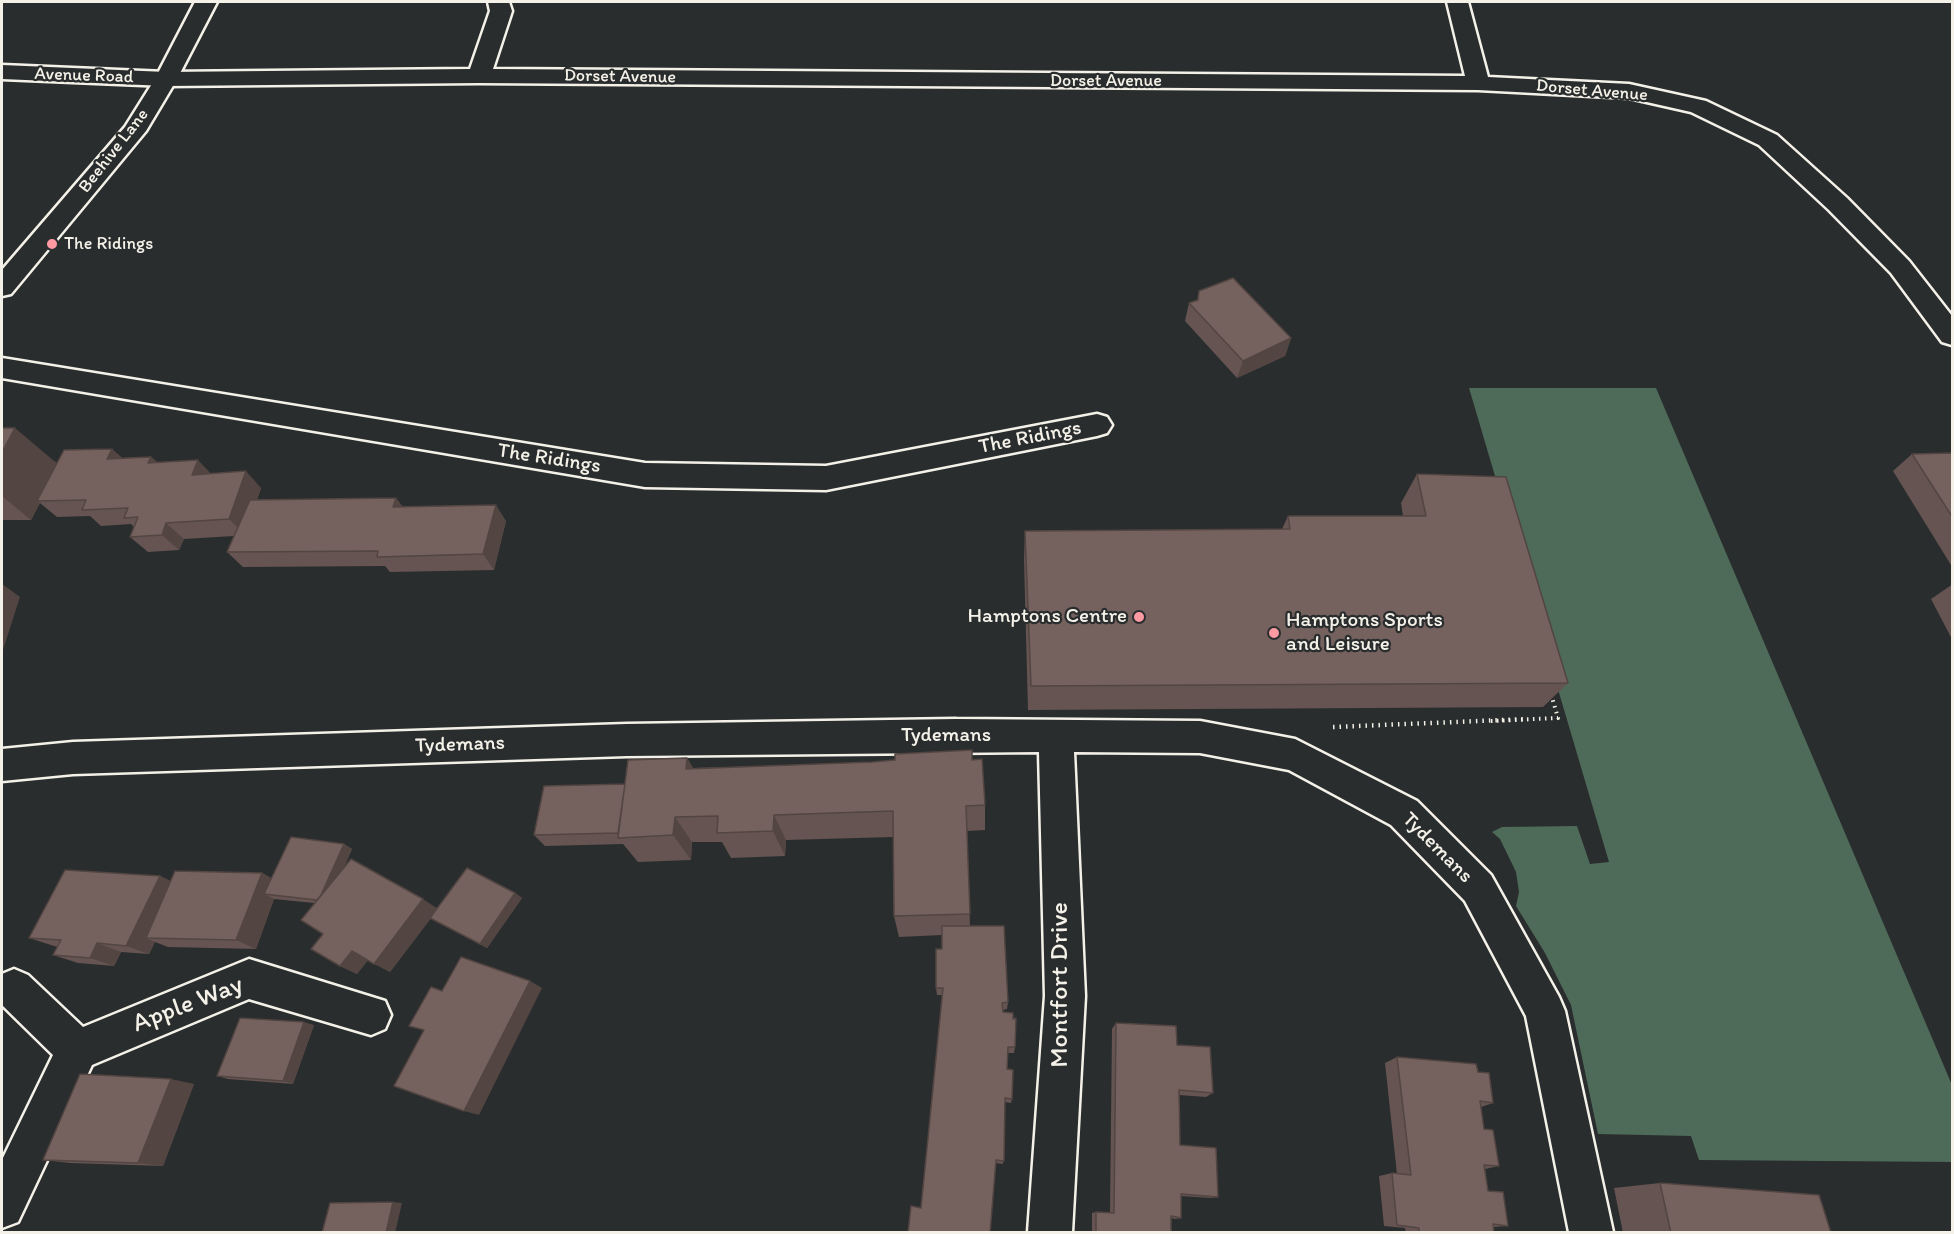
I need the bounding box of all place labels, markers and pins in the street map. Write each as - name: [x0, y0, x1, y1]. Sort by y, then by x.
- place label: The Ridings: [64, 233, 153, 255]
- marker: The Ridings: [45, 237, 59, 251]
- place label: Hamptons Centre: [967, 604, 1127, 630]
- place label: Hamptons Sports and Leisure: [1286, 608, 1443, 658]
- marker: Hamptons Centre: [1132, 610, 1146, 624]
- marker: Hamptons Sports and Leisure: [1267, 626, 1281, 640]

